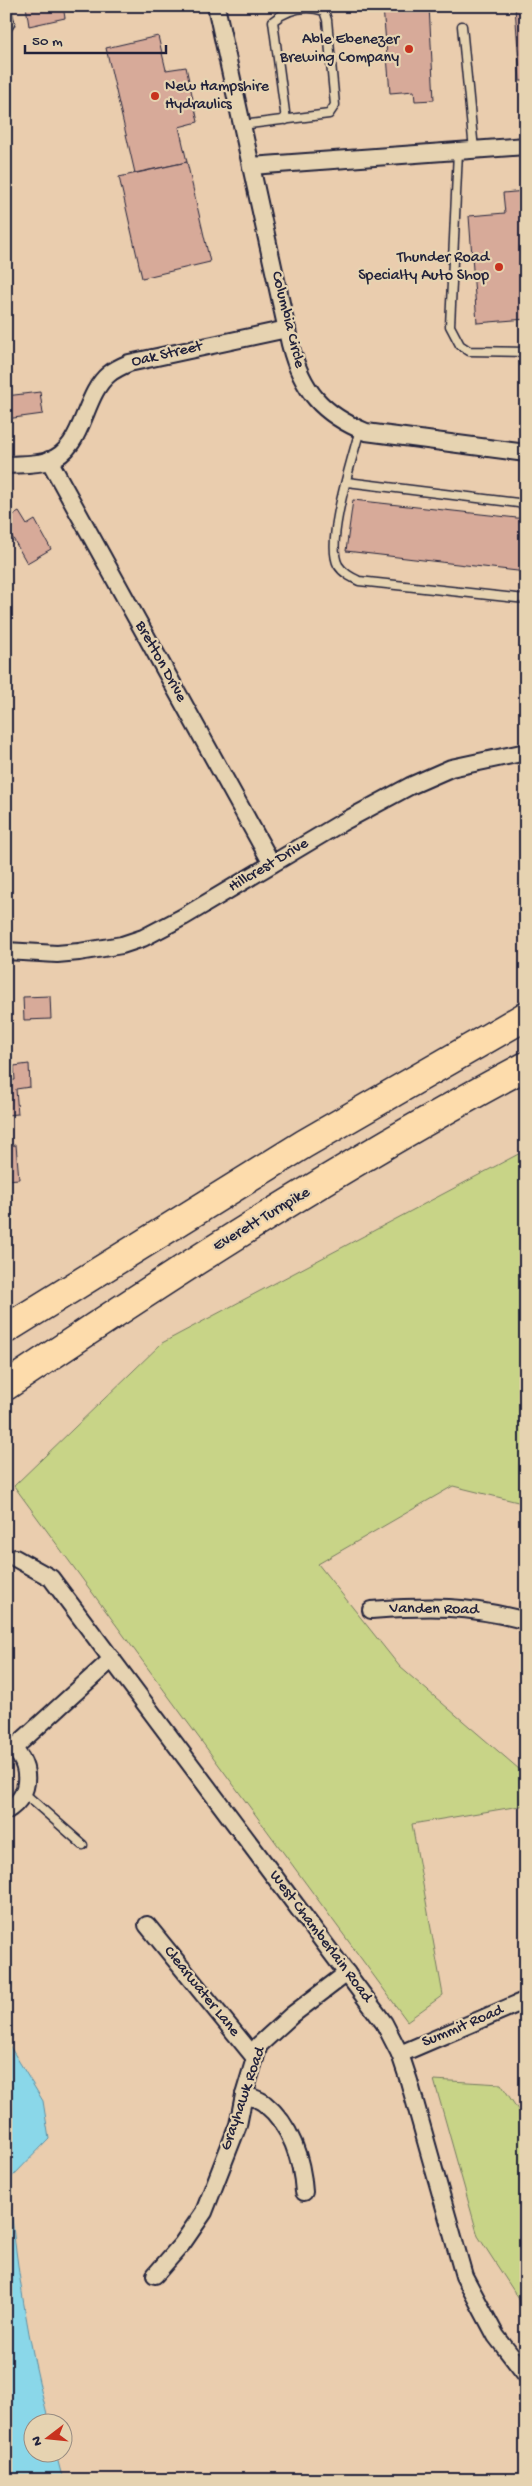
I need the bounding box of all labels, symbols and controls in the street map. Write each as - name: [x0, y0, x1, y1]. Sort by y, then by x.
- scale bar: [25, 22, 166, 54]
- place label: Able Ebenezer Brewing Company: [279, 31, 400, 68]
- text: 50 m: [32, 33, 63, 51]
- marker: Able Ebenezer Brewing Company: [403, 43, 415, 55]
- place label: New Hampshire Hydraulics: [165, 78, 270, 115]
- marker: New Hampshire Hydraulics: [149, 90, 161, 102]
- place label: Thunder Road Specialty Auto Shop: [358, 249, 491, 286]
- marker: Thunder Road Specialty Auto Shop: [493, 261, 505, 273]
- street label: Columbia Circle: [266, 270, 308, 371]
- street label: Oak Street: [130, 337, 206, 372]
- street label: Bretton Drive: [129, 617, 190, 706]
- street label: Hillcrest Drive: [225, 834, 313, 897]
- street label: Everett Turnpike: [210, 1183, 315, 1256]
- street label: Vanden Road: [388, 1600, 480, 1620]
- street label: West Chamberlain Road: [264, 1867, 377, 2008]
- street label: Clearwater Lane: [159, 1943, 244, 2042]
- street label: Summit Road: [420, 2001, 508, 2053]
- street label: Grayhawk Road: [217, 2043, 271, 2153]
- north arrow: [22, 2414, 72, 2464]
- text: N: [28, 2434, 47, 2448]

